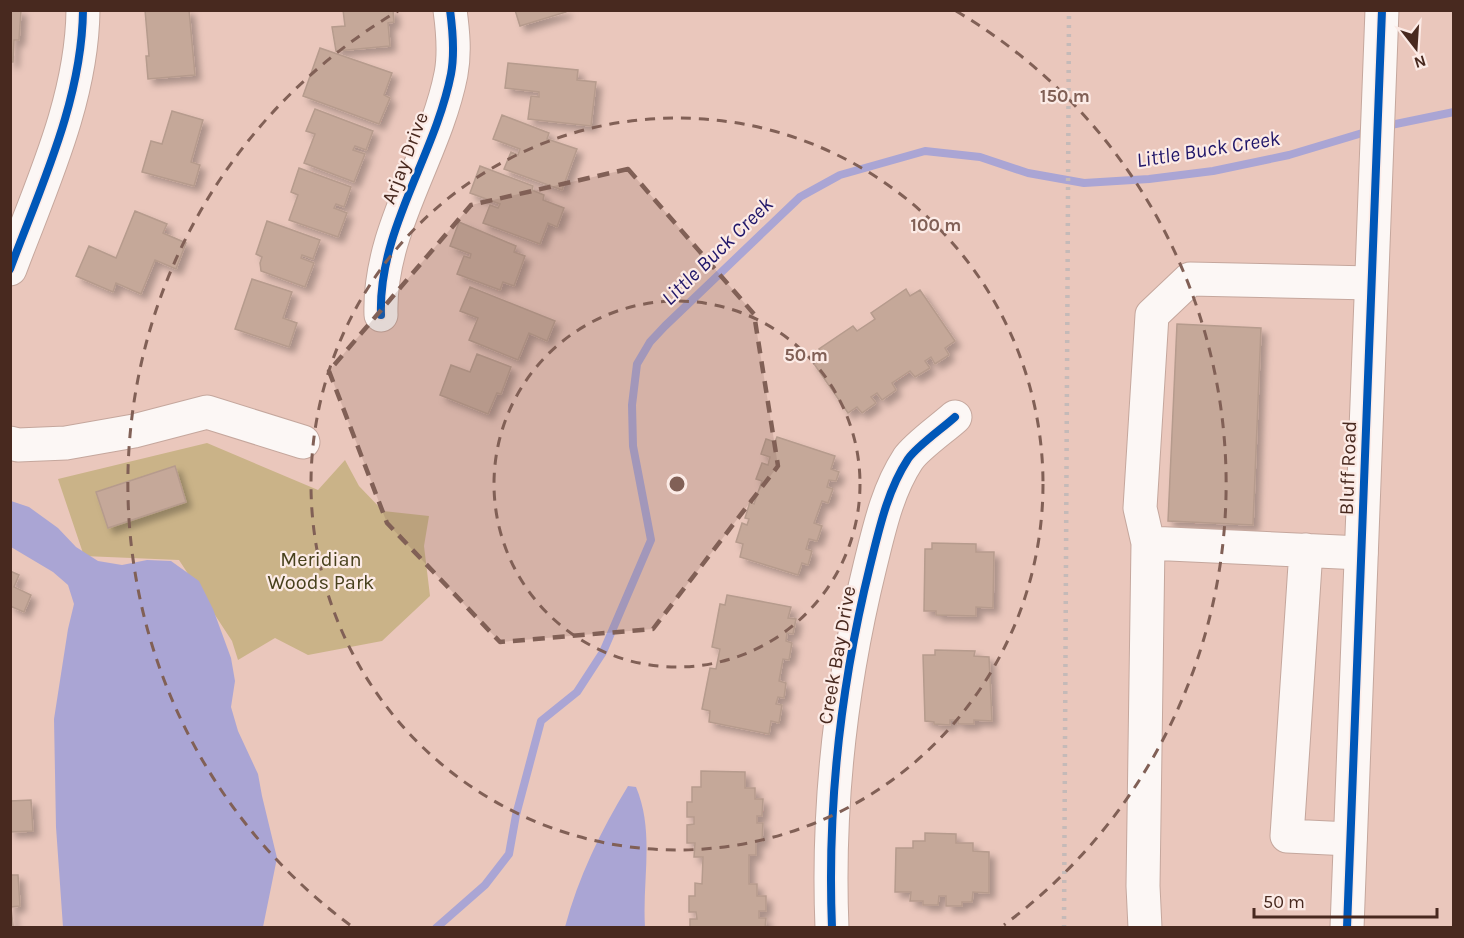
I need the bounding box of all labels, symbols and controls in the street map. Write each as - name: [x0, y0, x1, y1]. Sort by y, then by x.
- north arrow: [1386, 18, 1446, 78]
- text: N: [1412, 51, 1429, 73]
- text: 150 m: [1040, 85, 1090, 107]
- street label: Arjay Drive: [377, 109, 433, 207]
- water label: Little Buck Creek: [1134, 126, 1282, 172]
- water label: Little Buck Creek: [656, 192, 778, 310]
- text: 100 m: [911, 214, 961, 236]
- text: 50 m: [784, 344, 828, 366]
- street label: Bluff Road: [1335, 420, 1361, 516]
- centre of rings: [667, 474, 687, 494]
- park label: Meridian Woods Park: [268, 548, 374, 594]
- street label: Creek Bay Drive: [813, 584, 861, 726]
- scale bar: [1254, 881, 1437, 919]
- text: 50 m: [1263, 891, 1305, 913]

